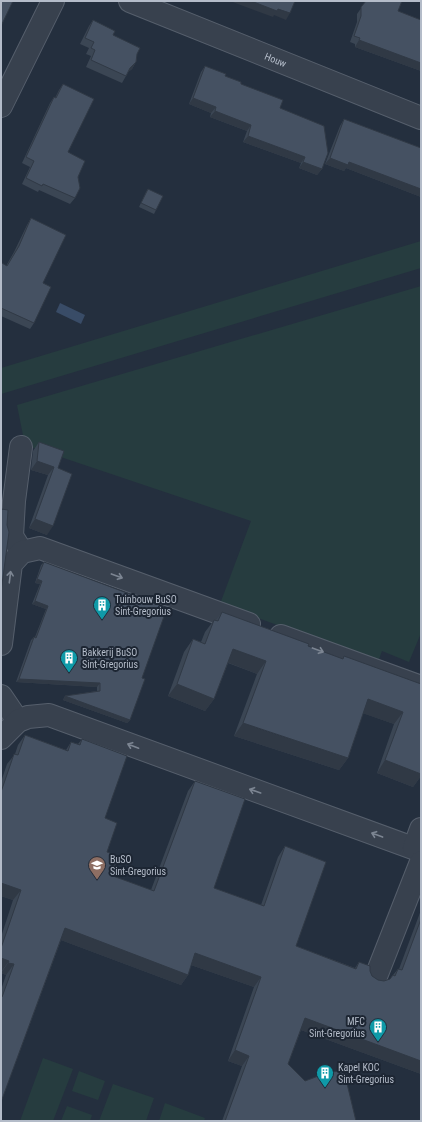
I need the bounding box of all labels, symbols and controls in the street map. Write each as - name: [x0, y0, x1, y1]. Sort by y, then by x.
- street label: Houw: [263, 50, 289, 69]
- one-way arrow: [6, 571, 14, 584]
- one-way arrow: [111, 573, 123, 581]
- place label: Tuinbouw BuSO Sint-Gregorius: [115, 594, 177, 617]
- building icon: Tuinbouw BuSO Sint-Gregorius: [92, 595, 112, 620]
- one-way arrow: [312, 646, 324, 654]
- place label: Bakkerij BuSO Sint-Gregorius: [82, 647, 138, 670]
- building icon: Bakkerij BuSO Sint-Gregorius: [59, 648, 79, 673]
- one-way arrow: [127, 741, 139, 749]
- one-way arrow: [249, 786, 261, 794]
- one-way arrow: [371, 831, 383, 839]
- place label: BuSO Sint-Gregorius: [110, 854, 166, 877]
- school or university icon: BuSO Sint-Gregorius: [87, 855, 107, 880]
- place label: MFC Sint-Gregorius: [309, 1016, 365, 1039]
- building icon: MFC Sint-Gregorius: [368, 1017, 388, 1042]
- place label: Kapel KOC Sint-Gregorius: [338, 1062, 394, 1085]
- building icon: Kapel KOC Sint-Gregorius: [315, 1063, 335, 1088]

